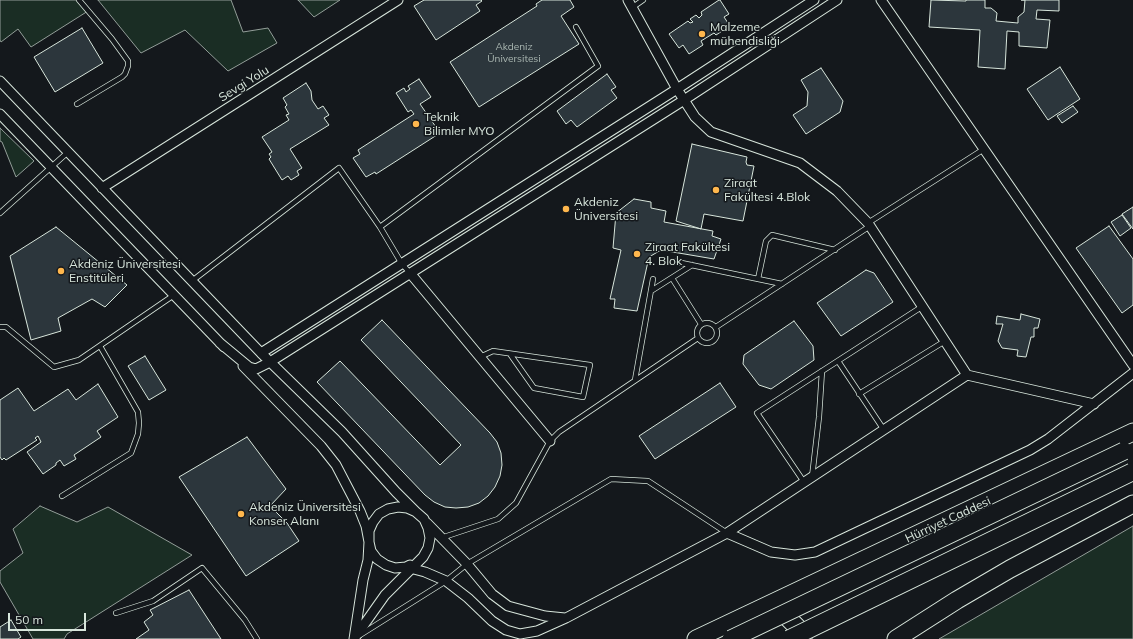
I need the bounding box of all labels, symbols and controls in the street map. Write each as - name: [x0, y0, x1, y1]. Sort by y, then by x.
- place label: Malzeme mühendisliği: [710, 20, 780, 48]
- marker: Malzeme mühendisliği: [697, 29, 707, 39]
- house number: Akdeniz Üniversitesi: [487, 41, 541, 64]
- street label: Sevgi Yolu: [216, 63, 272, 105]
- place label: Teknik Bilimler MYO: [424, 110, 494, 138]
- marker: Teknik Bilimler MYO: [411, 119, 421, 129]
- place label: Ziraat Fakültesi 4.Blok: [724, 176, 810, 204]
- marker: Ziraat Fakültesi 4.Blok: [711, 185, 721, 195]
- place label: Akdeniz Üniversitesi: [574, 195, 638, 223]
- marker: Akdeniz Üniversitesi: [561, 204, 571, 214]
- place label: Ziraat Fakültesi 4. Blok: [645, 240, 730, 268]
- marker: Ziraat Fakültesi 4. Blok: [632, 249, 642, 259]
- place label: Akdeniz Üniversitesi Enstitüleri: [69, 257, 181, 285]
- marker: Akdeniz Üniversitesi Enstitüleri: [56, 266, 66, 276]
- street label: Hürriyet Caddesi: [903, 494, 993, 546]
- place label: Akdeniz Üniversitesi Konser Alanı: [249, 500, 361, 528]
- marker: Akdeniz Üniversitesi Konser Alanı: [236, 509, 246, 519]
- scale bar: [10, 605, 88, 631]
- text: 50 m: [15, 612, 43, 627]

